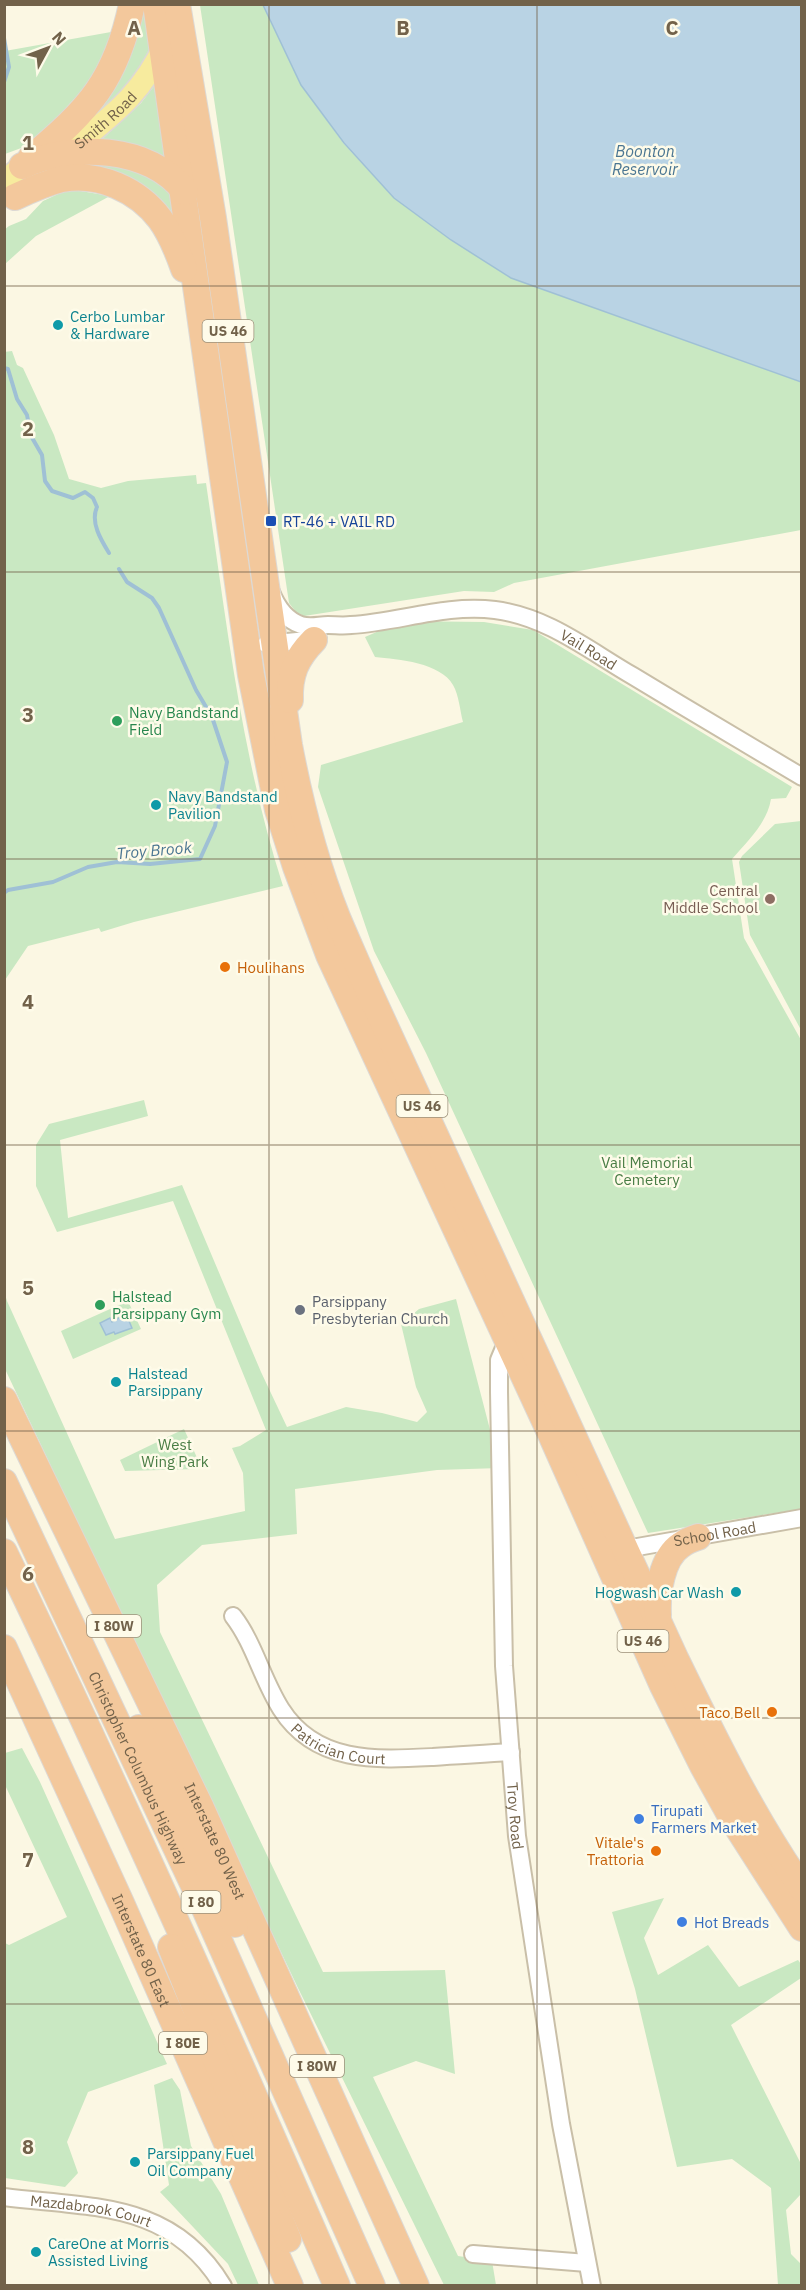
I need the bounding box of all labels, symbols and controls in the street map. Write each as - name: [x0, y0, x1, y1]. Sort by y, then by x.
- text: A: [127, 14, 141, 41]
- text: B: [396, 14, 410, 41]
- text: C: [665, 14, 679, 41]
- north arrow: [18, 18, 78, 78]
- text: N: [48, 27, 71, 49]
- street label: Smith Road: [70, 87, 140, 152]
- text: 1: [22, 129, 34, 156]
- water label: Boonton Reservoir: [612, 141, 679, 179]
- place label: Cerbo Lumbar & Hardware: [70, 307, 165, 343]
- marker: Cerbo Lumbar & Hardware: [51, 318, 65, 332]
- road number: US 46: [202, 320, 254, 342]
- text: 2: [22, 415, 34, 442]
- place label: RT-46 + VAIL RD: [283, 512, 395, 531]
- marker: RT-46 + VAIL RD: [264, 514, 278, 528]
- street label: Vail Road: [557, 625, 621, 674]
- text: 3: [22, 701, 34, 728]
- place label: Navy Bandstand Field: [129, 703, 239, 739]
- marker: Navy Bandstand Field: [110, 714, 124, 728]
- place label: Navy Bandstand Pavilion: [168, 787, 278, 823]
- marker: Navy Bandstand Pavilion: [149, 798, 163, 812]
- water label: Troy Brook: [115, 837, 193, 863]
- place label: Central Middle School: [663, 881, 758, 917]
- marker: Central Middle School: [763, 892, 777, 906]
- place label: Houlihans: [237, 958, 305, 977]
- marker: Houlihans: [218, 960, 232, 974]
- text: 4: [22, 988, 34, 1015]
- road number: US 46: [396, 1095, 448, 1117]
- park label: Vail Memorial Cemetery: [601, 1153, 693, 1189]
- text: 5: [22, 1274, 34, 1301]
- place label: Halstead Parsippany Gym: [112, 1287, 221, 1323]
- place label: Parsippany Presbyterian Church: [312, 1292, 449, 1328]
- marker: Halstead Parsippany Gym: [93, 1298, 107, 1312]
- marker: Parsippany Presbyterian Church: [293, 1303, 307, 1317]
- place label: Halstead Parsippany: [128, 1364, 203, 1400]
- marker: Halstead Parsippany: [109, 1375, 123, 1389]
- park label: West Wing Park: [141, 1435, 209, 1471]
- street label: School Road: [672, 1517, 758, 1550]
- text: 6: [22, 1560, 34, 1587]
- place label: Hogwash Car Wash: [595, 1583, 724, 1602]
- marker: Hogwash Car Wash: [729, 1585, 743, 1599]
- road number: I 80W: [87, 1615, 141, 1637]
- road number: US 46: [618, 1630, 668, 1652]
- street label: Christopher Columbus Highway: [85, 1668, 192, 1868]
- place label: Taco Bell: [699, 1703, 760, 1722]
- marker: Taco Bell: [765, 1705, 779, 1719]
- street label: Patrician Court: [287, 1719, 386, 1768]
- street label: Interstate 80 West: [181, 1779, 250, 1902]
- street label: Troy Road: [503, 1782, 528, 1851]
- place label: Tirupati Farmers Market: [651, 1801, 757, 1837]
- marker: Tirupati Farmers Market: [632, 1812, 646, 1826]
- place label: Vitale's Trattoria: [587, 1833, 644, 1869]
- marker: Vitale's Trattoria: [649, 1844, 663, 1858]
- text: 7: [22, 1846, 34, 1873]
- street label: Interstate 80 East: [108, 1890, 175, 2010]
- road number: I 80: [182, 1891, 220, 1913]
- place label: Hot Breads: [694, 1913, 769, 1932]
- marker: Hot Breads: [675, 1915, 689, 1929]
- road number: I 80E: [159, 2032, 207, 2054]
- road number: I 80W: [290, 2055, 344, 2077]
- text: 8: [22, 2133, 34, 2160]
- place label: Parsippany Fuel Oil Company: [147, 2144, 254, 2180]
- marker: Parsippany Fuel Oil Company: [128, 2155, 142, 2169]
- street label: Mazdabrook Court: [29, 2190, 155, 2231]
- place label: CareOne at Morris Assisted Living: [48, 2234, 169, 2270]
- marker: CareOne at Morris Assisted Living: [29, 2245, 43, 2259]

